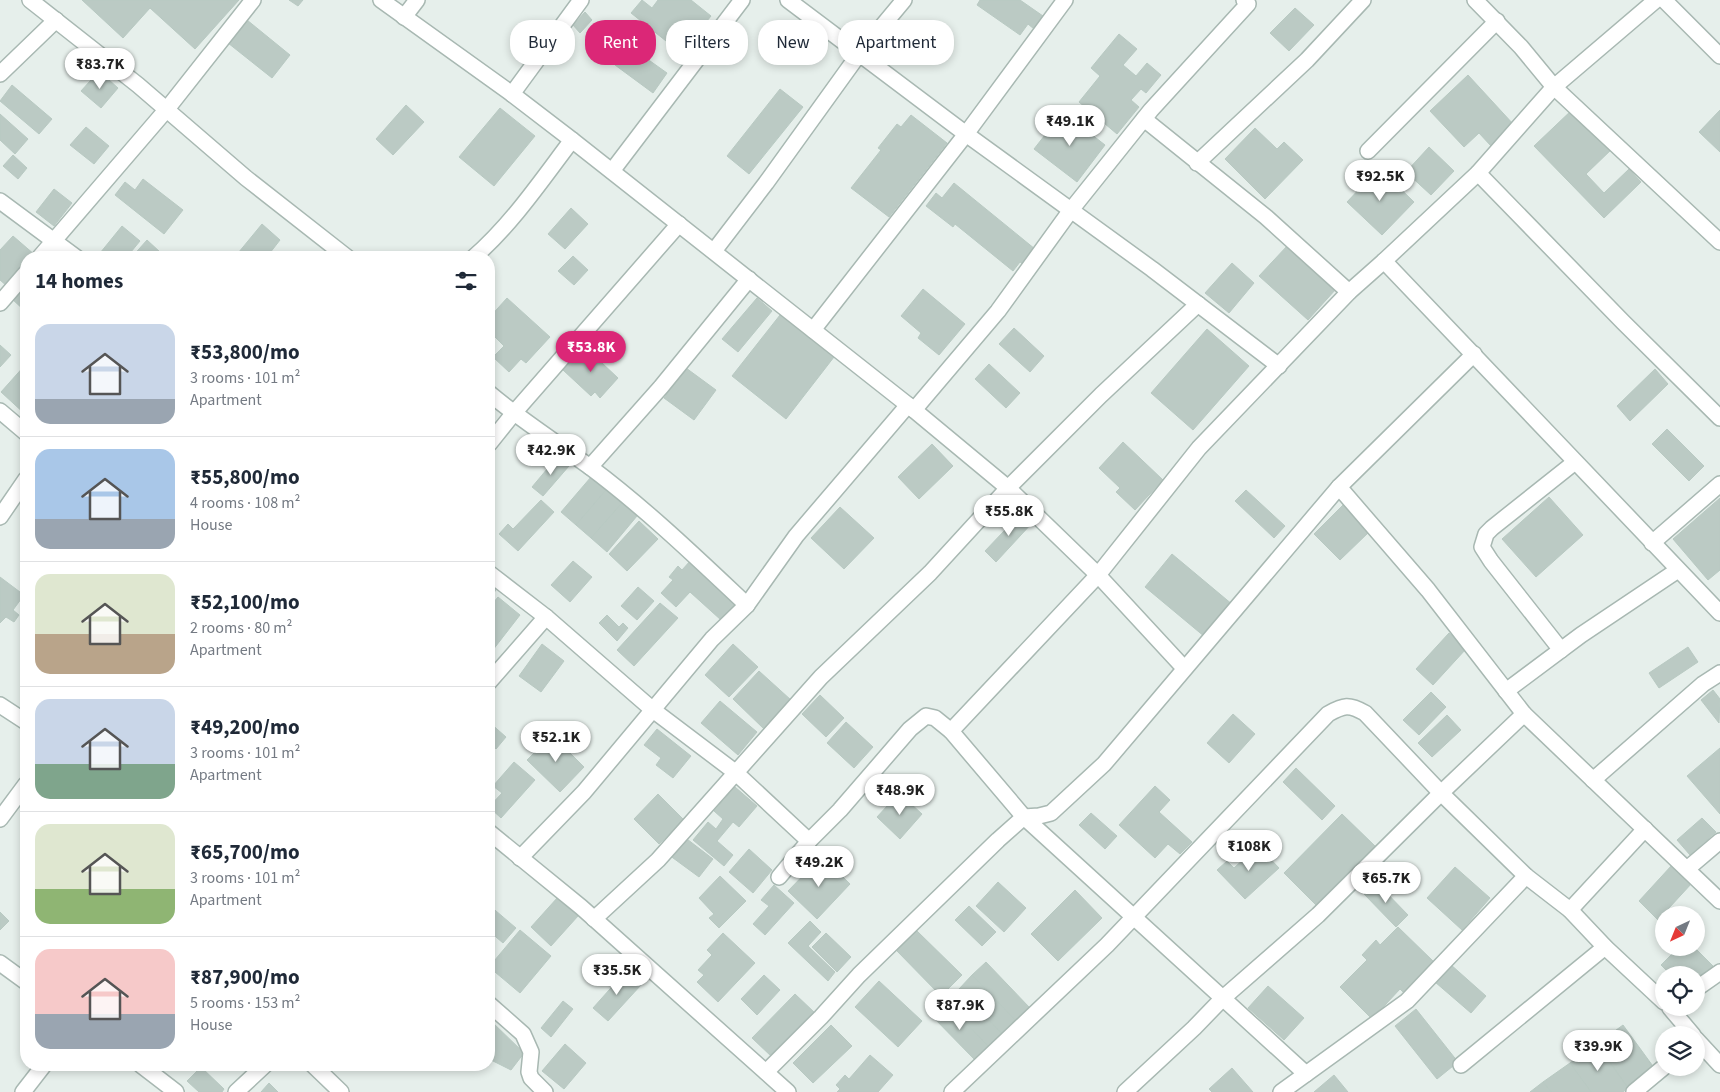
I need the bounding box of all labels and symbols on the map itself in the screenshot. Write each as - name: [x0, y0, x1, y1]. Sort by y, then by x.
- pin: ₹83.7K: [59, 48, 141, 90]
- pin: ₹49.1K: [1029, 104, 1111, 147]
- pin: ₹92.5K: [1339, 160, 1421, 202]
- pin: ₹53.8K: [550, 330, 632, 373]
- pin: ₹42.9K: [510, 434, 592, 476]
- pin: ₹55.8K: [968, 494, 1050, 537]
- pin: ₹52.1K: [515, 720, 597, 763]
- pin: ₹48.9K: [859, 774, 941, 816]
- pin: ₹108K: [1214, 830, 1284, 872]
- pin: ₹49.2K: [778, 846, 860, 888]
- pin: ₹65.7K: [1345, 862, 1427, 904]
- north arrow: [1655, 906, 1705, 956]
- pin: ₹35.5K: [576, 954, 658, 996]
- pin: ₹87.9K: [919, 988, 1001, 1031]
- pin: ₹39.9K: [1557, 1030, 1639, 1072]

